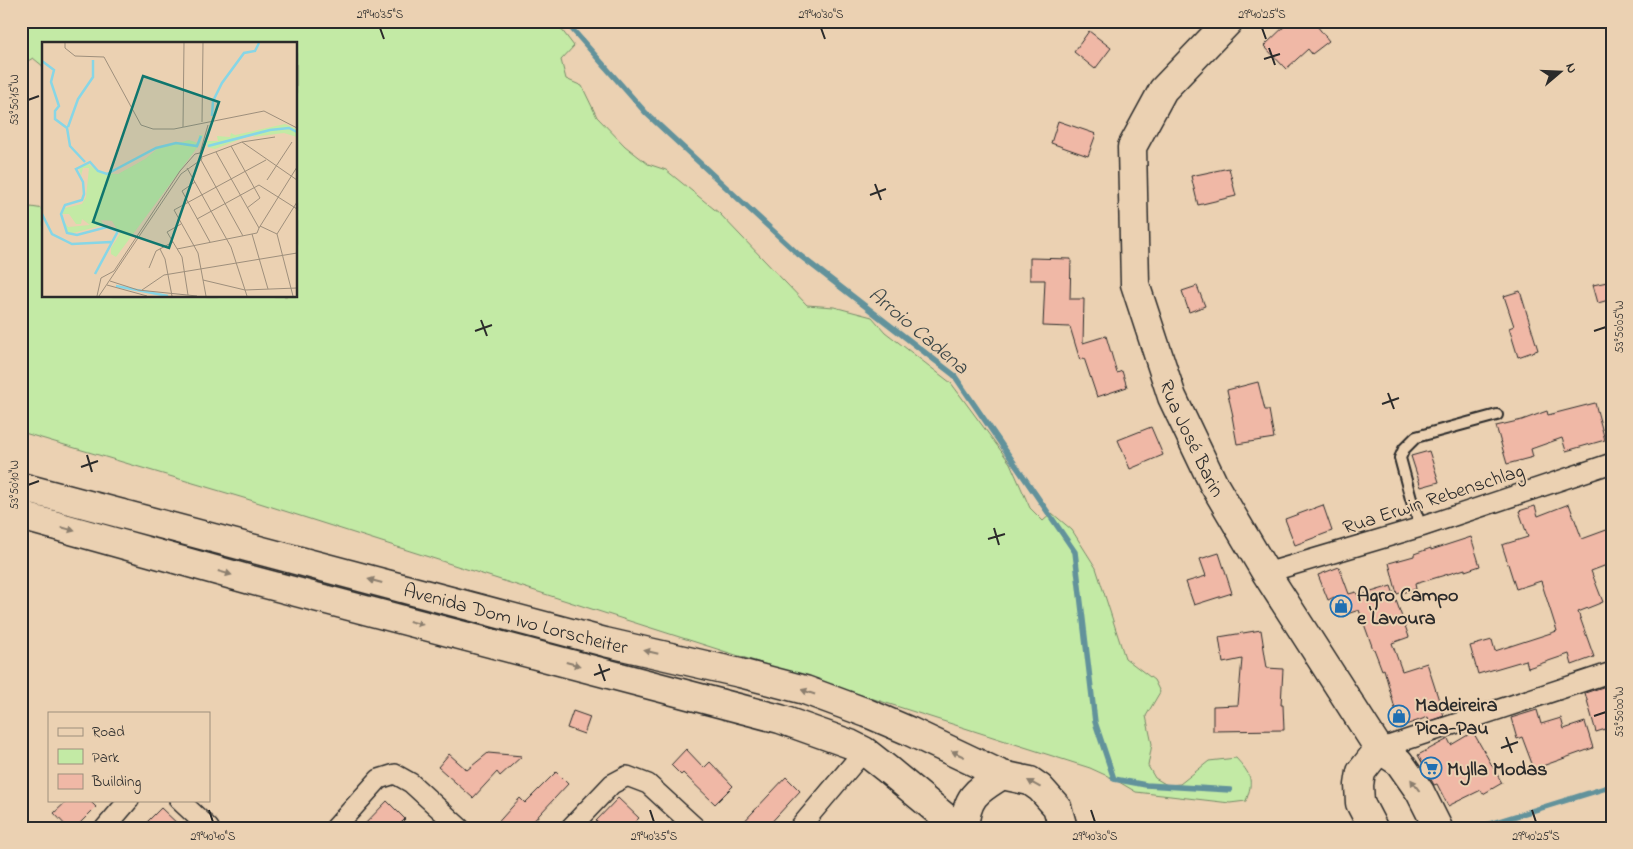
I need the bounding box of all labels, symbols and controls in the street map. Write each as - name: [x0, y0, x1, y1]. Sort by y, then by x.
- text: 29°40'35"S: [357, 6, 404, 24]
- text: 29°40'30"S: [799, 6, 844, 24]
- text: 29°40'25"S: [1238, 6, 1286, 24]
- inset map: [42, 42, 298, 298]
- north arrow: [1536, 48, 1586, 98]
- text: N: [1559, 60, 1582, 76]
- text: 53°50'15"W: [6, 74, 24, 126]
- water label: Arroio Cadena: [861, 281, 975, 383]
- text: 53°50'05"W: [1611, 301, 1629, 353]
- street label: Rua José Barin: [1150, 377, 1230, 504]
- street label: Rua Erwin Rebenschlag: [1339, 457, 1529, 544]
- text: 53°50'10"W: [6, 460, 24, 510]
- one-way arrow: [61, 526, 76, 534]
- one-way arrow: [217, 569, 232, 577]
- one-way arrow: [367, 577, 382, 585]
- street label: Avenida Dom Ivo Lorscheiter: [400, 577, 631, 664]
- place label: Agro Campo e Lavoura: [1357, 582, 1459, 634]
- shop icon: Agro Campo e Lavoura: [1329, 594, 1353, 618]
- one-way arrow: [408, 619, 423, 627]
- one-way arrow: [643, 648, 658, 656]
- one-way arrow: [565, 661, 580, 669]
- text: 53°50'00"W: [1611, 687, 1629, 737]
- one-way arrow: [801, 688, 816, 695]
- place label: Madeireira Pica-Pau: [1415, 692, 1498, 744]
- shop icon: Madeireira Pica-Pau: [1387, 704, 1411, 728]
- legend: [48, 712, 210, 802]
- text: Road: [92, 721, 125, 743]
- text: Park: [92, 747, 120, 769]
- one-way arrow: [951, 750, 965, 758]
- supermarket icon: Mylla Modas: [1419, 756, 1443, 780]
- place label: Mylla Modas: [1447, 756, 1548, 786]
- text: Building: [91, 771, 141, 794]
- one-way arrow: [1410, 778, 1420, 792]
- one-way arrow: [1027, 780, 1040, 789]
- text: 29°40'40"S: [191, 828, 236, 846]
- text: 29°40'35"S: [631, 828, 678, 846]
- text: 29°40'30"S: [1073, 828, 1118, 846]
- text: 29°40'25"S: [1512, 828, 1560, 846]

